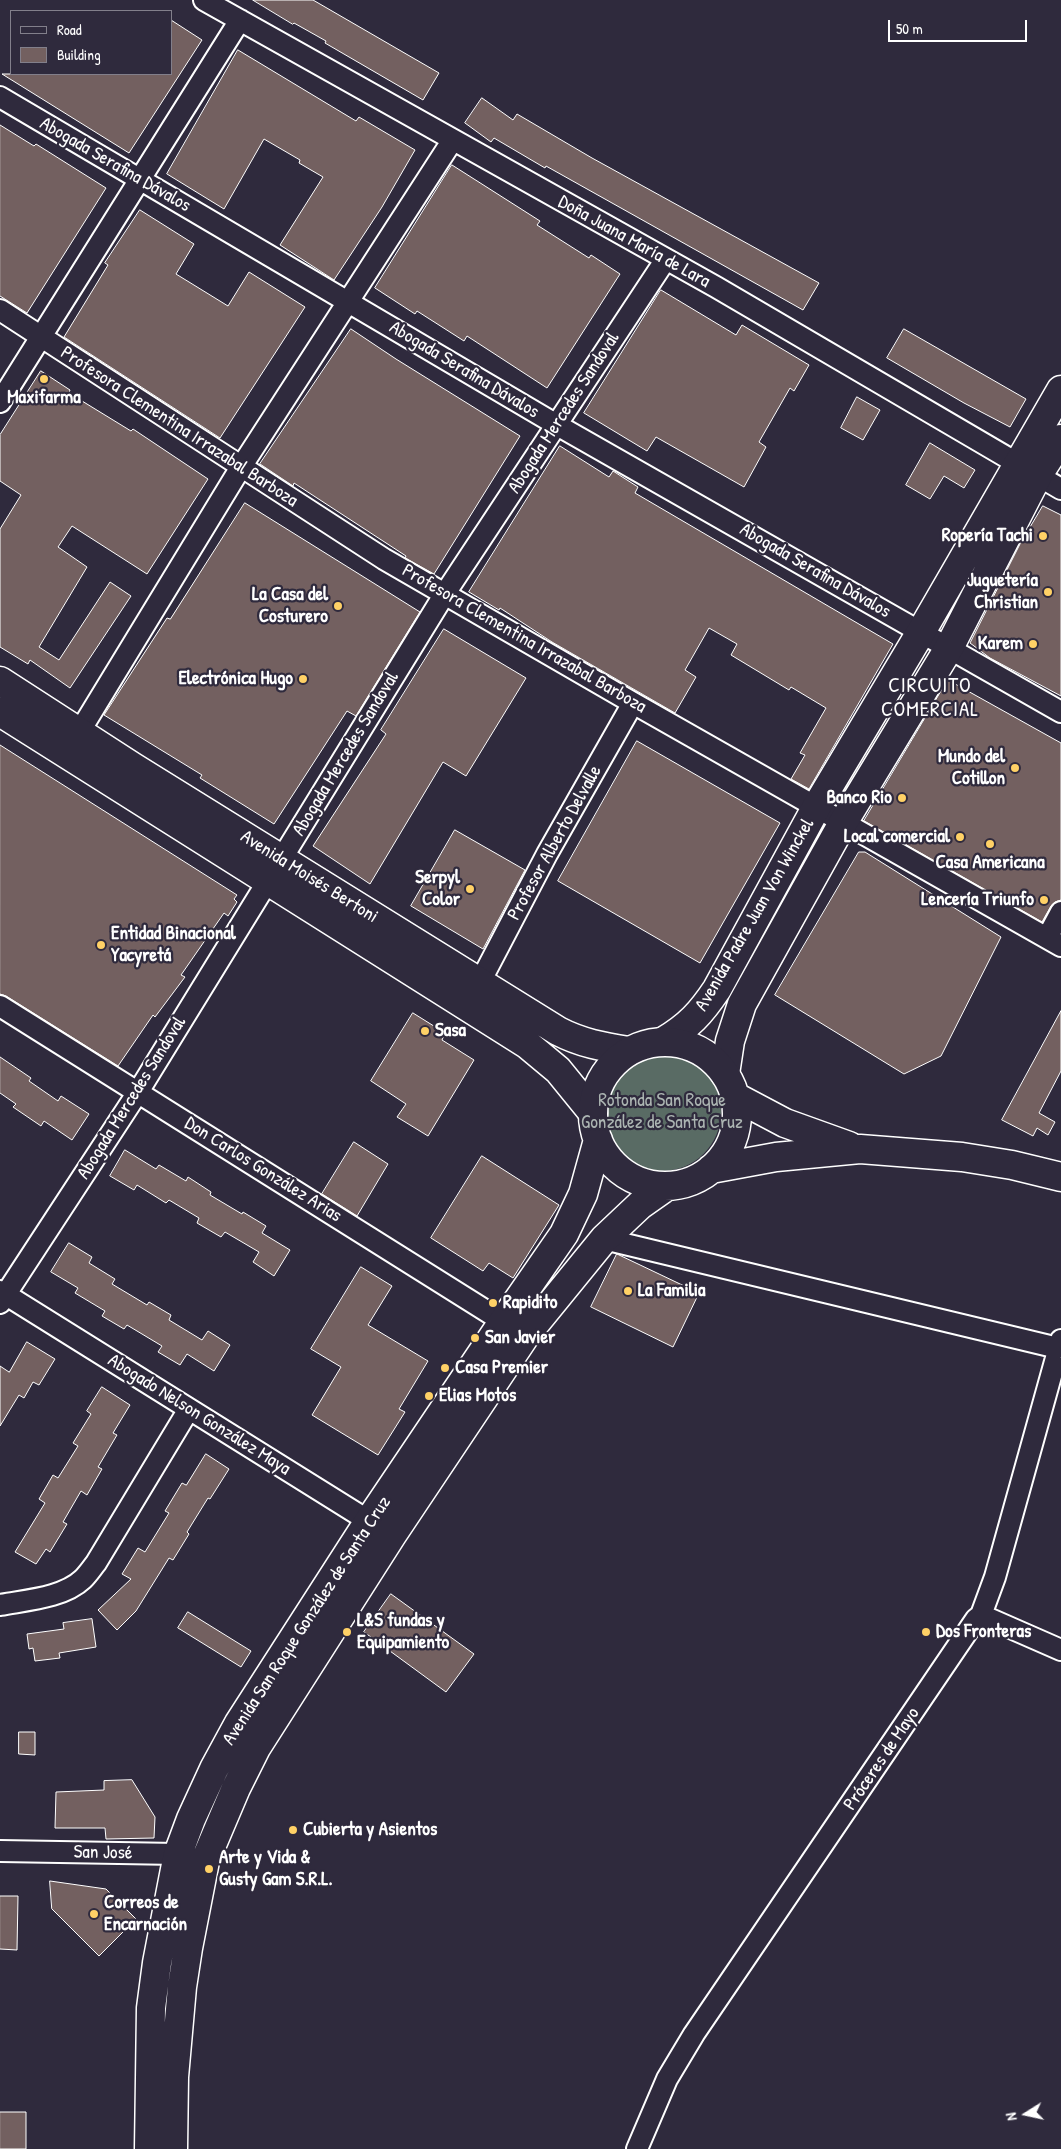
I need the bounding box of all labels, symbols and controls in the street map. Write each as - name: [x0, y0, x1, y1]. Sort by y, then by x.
- legend: [10, 10, 172, 75]
- scale bar: [891, 10, 1030, 42]
- text: 50 m: [896, 18, 923, 39]
- text: Road: [57, 19, 82, 40]
- text: Building: [57, 44, 101, 65]
- street label: Abogada Serafina Dávalos: [35, 113, 195, 217]
- street label: Doña Juana María de Lara: [554, 191, 714, 293]
- street label: Abogada Serafina Dávalos: [385, 316, 543, 424]
- street label: Abogada Mercedes Sandoval: [503, 328, 625, 498]
- street label: Profesora Clementina Irrazabal Barboza: [56, 342, 302, 512]
- marker: Maxifarma: [38, 373, 50, 385]
- place label: Maxifarma: [7, 387, 81, 409]
- street label: Abogada Serafina Dávalos: [735, 519, 895, 623]
- place label: Ropería Tachi: [942, 525, 1033, 547]
- marker: Ropería Tachi: [1037, 530, 1049, 542]
- street label: Profesora Clementina Irrazabal Barboza: [398, 560, 650, 718]
- place label: Juguetería Christian: [967, 570, 1038, 614]
- place label: La Casa del Costurero: [252, 584, 328, 628]
- marker: Juguetería Christian: [1042, 586, 1054, 598]
- marker: La Casa del Costurero: [332, 600, 344, 612]
- place label: Karem: [978, 633, 1023, 655]
- marker: Karem: [1027, 638, 1039, 650]
- place label: Electrónica Hugo: [178, 668, 293, 690]
- street label: Abogada Mercedes Sandoval: [288, 668, 404, 840]
- marker: Electrónica Hugo: [297, 673, 309, 685]
- district label: CIRCUITO COMERCIAL: [880, 673, 980, 723]
- place label: Mundo del Cotillon: [938, 746, 1005, 790]
- street label: Profesor Alberto Delvalle: [503, 762, 607, 924]
- marker: Mundo del Cotillon: [1009, 762, 1021, 774]
- place label: Banco Rio: [826, 787, 892, 809]
- marker: Banco Rio: [896, 792, 908, 804]
- street label: Avenida Padre Juan Von Winckel: [691, 815, 819, 1015]
- street label: Avenida Moisés Bertoni: [236, 826, 382, 928]
- place label: Local comercial: [844, 826, 950, 848]
- marker: Local comercial: [954, 831, 966, 843]
- marker: Casa Americana: [984, 838, 996, 850]
- place label: Casa Americana: [935, 852, 1045, 874]
- place label: Serpyl Color: [415, 867, 460, 911]
- marker: Serpyl Color: [464, 883, 476, 895]
- place label: Lencería Triunfo: [921, 889, 1034, 911]
- marker: Lencería Triunfo: [1038, 894, 1050, 906]
- place label: Entidad Binacional Yacyretá: [111, 923, 236, 967]
- marker: Entidad Binacional Yacyretá: [95, 939, 107, 951]
- street label: Abogada Mercedes Sandoval: [73, 1012, 191, 1184]
- place label: Sasa: [435, 1020, 466, 1042]
- marker: Sasa: [419, 1025, 431, 1037]
- park label: Rotonda San Roque González de Santa Cruz: [581, 1090, 743, 1134]
- street label: Don Carlos González Arias: [180, 1112, 346, 1228]
- place label: La Familia: [638, 1280, 705, 1302]
- marker: La Familia: [622, 1285, 634, 1297]
- place label: Rapidito: [503, 1292, 557, 1314]
- marker: Rapidito: [487, 1297, 499, 1309]
- place label: San Javier: [485, 1327, 555, 1349]
- marker: San Javier: [469, 1332, 481, 1344]
- street label: Abogado Nelson González Maya: [103, 1349, 295, 1481]
- place label: Casa Premier: [455, 1357, 548, 1379]
- marker: Casa Premier: [439, 1362, 451, 1374]
- place label: Elias Motos: [439, 1385, 516, 1407]
- marker: Elias Motos: [423, 1390, 435, 1402]
- street label: Avenida San Roque González de Santa Cruz: [218, 1492, 396, 1750]
- place label: L&S fundas y Equipamiento: [357, 1610, 449, 1654]
- place label: Dos Fronteras: [936, 1621, 1031, 1643]
- marker: L&S fundas y Equipamiento: [341, 1626, 353, 1638]
- marker: Dos Fronteras: [920, 1626, 932, 1638]
- street label: Próceres de Mayo: [839, 1703, 925, 1815]
- place label: Cubierta y Asientos: [303, 1819, 437, 1841]
- marker: Cubierta y Asientos: [287, 1824, 299, 1836]
- street label: San José: [73, 1841, 133, 1865]
- place label: Arte y Vida & Gusty Gam S.R.L.: [219, 1847, 332, 1891]
- marker: Arte y Vida & Gusty Gam S.R.L.: [203, 1863, 215, 1875]
- place label: Correos de Encarnación: [104, 1892, 187, 1936]
- marker: Correos de Encarnación: [88, 1908, 100, 1920]
- north arrow: [1001, 2089, 1051, 2139]
- text: N: [1001, 2111, 1021, 2122]

